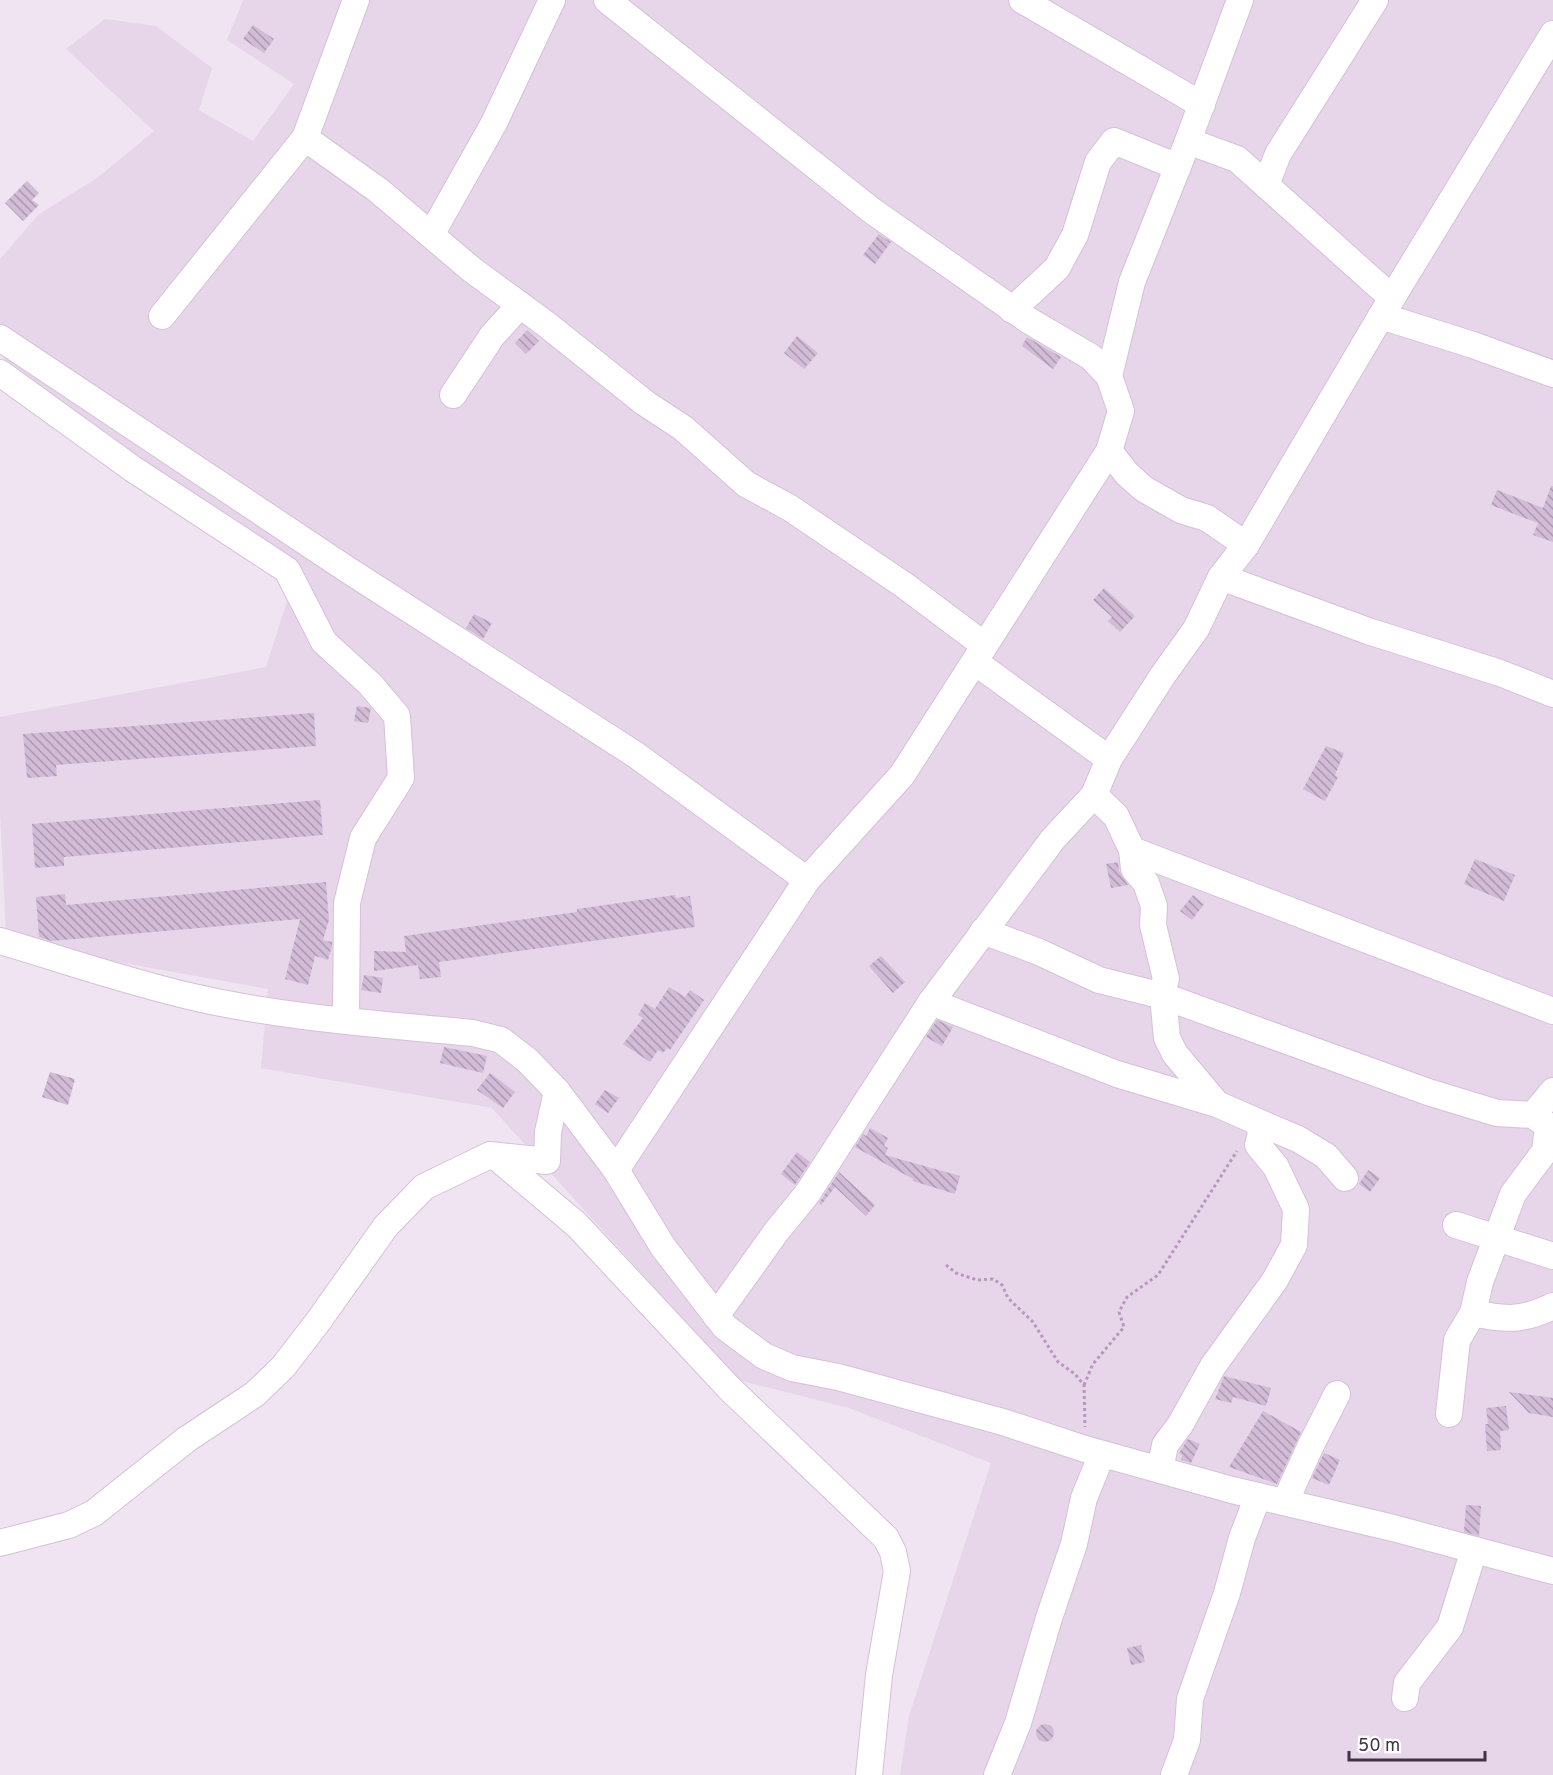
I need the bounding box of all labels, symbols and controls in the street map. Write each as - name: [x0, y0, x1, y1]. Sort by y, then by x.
- scale bar: [1349, 1724, 1486, 1762]
- text: 50 m: [1358, 1735, 1400, 1758]

